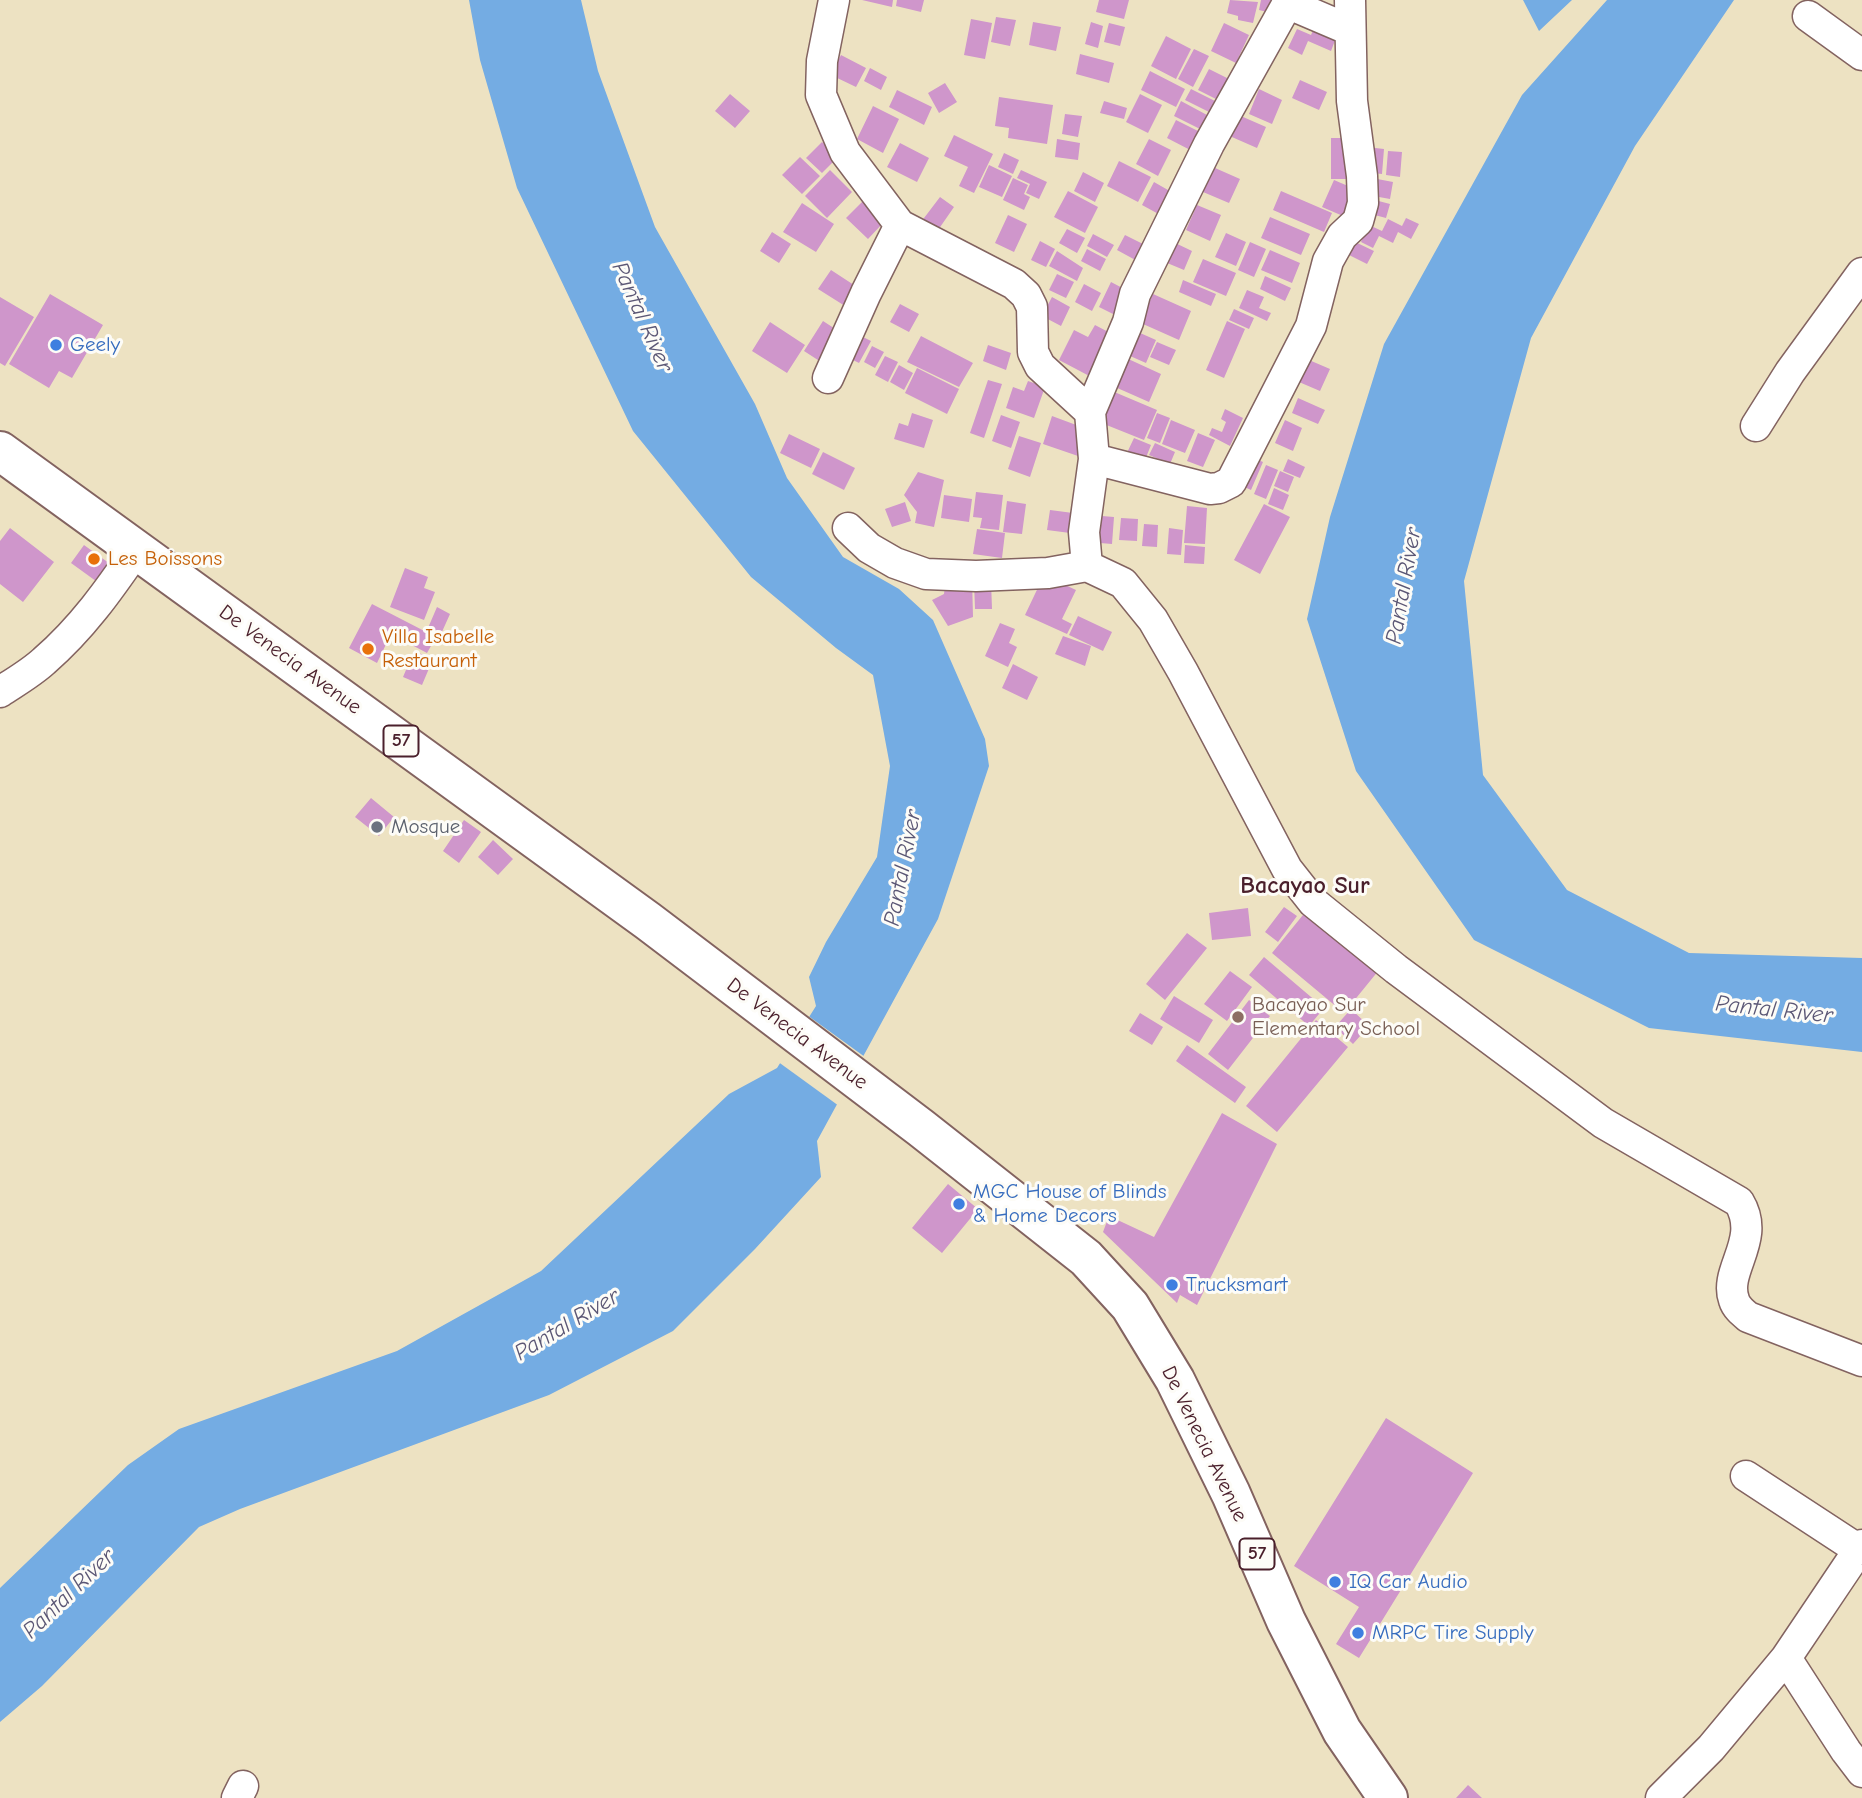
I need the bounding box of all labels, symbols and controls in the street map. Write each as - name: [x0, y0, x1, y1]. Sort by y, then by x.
- water label: Pantal River: [605, 258, 679, 376]
- place label: Geely: [70, 332, 120, 358]
- marker: Geely: [48, 337, 64, 353]
- water label: Pantal River: [1380, 526, 1428, 646]
- place label: Les Boissons: [108, 546, 222, 572]
- marker: Les Boissons: [86, 551, 102, 567]
- street label: De Venecia Avenue: [214, 600, 366, 720]
- place label: Villa Isabelle Restaurant: [382, 624, 494, 674]
- marker: Villa Isabelle Restaurant: [360, 641, 376, 657]
- road number: 57: [384, 726, 418, 756]
- water label: Pantal River: [878, 808, 928, 928]
- place label: Mosque: [391, 814, 460, 840]
- marker: Mosque: [369, 819, 385, 835]
- district label: Bacayao Sur: [1240, 872, 1370, 900]
- street label: De Venecia Avenue: [722, 973, 872, 1095]
- water label: Pantal River: [1714, 990, 1834, 1030]
- place label: Bacayao Sur Elementary School: [1252, 992, 1420, 1042]
- marker: Bacayao Sur Elementary School: [1230, 1009, 1246, 1025]
- place label: MGC House of Blinds & Home Decors: [973, 1179, 1166, 1229]
- marker: MGC House of Blinds & Home Decors: [951, 1196, 967, 1212]
- place label: Trucksmart: [1186, 1272, 1288, 1298]
- marker: Trucksmart: [1164, 1277, 1180, 1293]
- water label: Pantal River: [509, 1283, 625, 1367]
- street label: De Venecia Avenue: [1155, 1362, 1253, 1526]
- road number: 57: [1240, 1538, 1274, 1570]
- water label: Pantal River: [17, 1543, 121, 1645]
- place label: IQ Car Audio: [1349, 1569, 1468, 1595]
- marker: IQ Car Audio: [1327, 1574, 1343, 1590]
- place label: MRPC Tire Supply: [1372, 1620, 1534, 1646]
- marker: MRPC Tire Supply: [1350, 1625, 1366, 1641]

